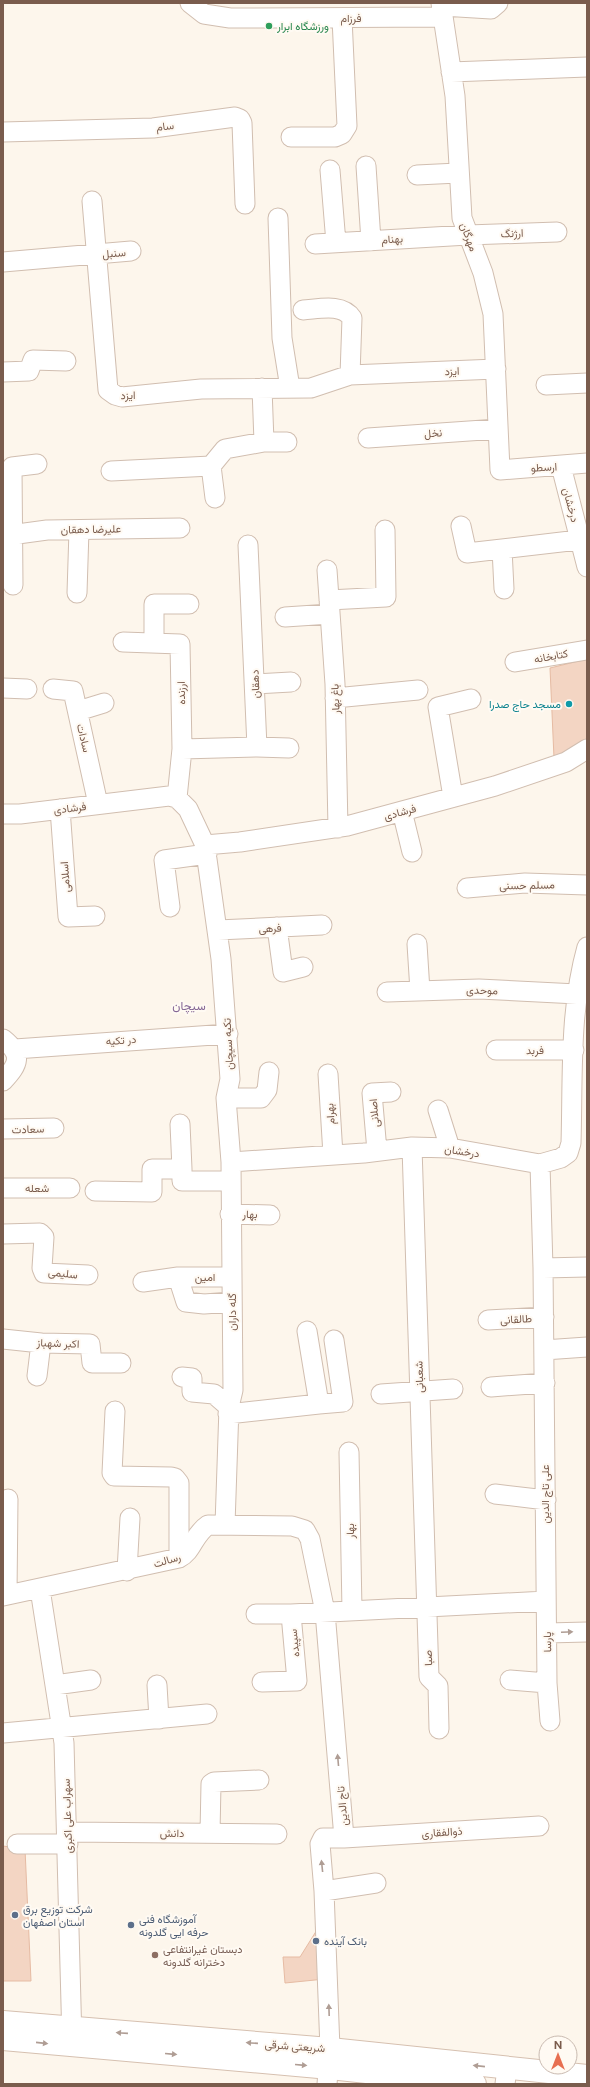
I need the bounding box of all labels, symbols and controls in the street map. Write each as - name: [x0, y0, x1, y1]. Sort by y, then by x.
- street label: فرزام: [340, 12, 362, 26]
- place label: ورزشگاه ابرار: [276, 20, 329, 33]
- marker: ورزشگاه ابرار: [264, 21, 274, 31]
- street label: سام: [155, 119, 175, 135]
- street label: مهرگان: [457, 221, 480, 254]
- street label: ارژنگ: [500, 227, 524, 240]
- street label: بهنام: [381, 232, 403, 248]
- street label: سنبل: [102, 246, 127, 261]
- street label: ایزد: [444, 365, 460, 378]
- street label: ایزد: [120, 389, 136, 402]
- street label: نخل: [424, 426, 442, 441]
- street label: ارسطو: [530, 460, 558, 475]
- street label: درخشان: [560, 486, 581, 524]
- street label: علیرضا دهقان: [61, 522, 122, 537]
- street label: کتابخانه: [533, 647, 569, 666]
- street label: دهقان: [249, 669, 261, 699]
- street label: ارزنده: [175, 681, 188, 705]
- street label: باغ بهار: [328, 683, 344, 715]
- place label: مسجد حاج صدرا: [489, 698, 561, 712]
- marker: مسجد حاج صدرا: [564, 699, 574, 709]
- street label: سادات: [75, 723, 93, 754]
- street label: فرشادی: [53, 800, 87, 817]
- street label: فرشادی: [383, 802, 418, 823]
- street label: اسلامی: [58, 861, 73, 893]
- street label: مسلم حسنی: [499, 879, 555, 893]
- street label: فرهی: [258, 921, 282, 936]
- street label: موحدی: [466, 984, 498, 997]
- district label: سیچان: [172, 999, 206, 1014]
- street label: تکیه سیچان: [221, 1017, 237, 1070]
- street label: در تکیه: [105, 1033, 137, 1048]
- street label: فربد: [526, 1044, 544, 1057]
- street label: اصلانی: [367, 1098, 382, 1128]
- street label: بهرام: [323, 1103, 339, 1125]
- street label: سعادت: [11, 1122, 45, 1136]
- street label: درخشان: [444, 1143, 480, 1160]
- street label: شعله: [25, 1182, 49, 1194]
- street label: بهار: [241, 1208, 258, 1221]
- street label: سلیمی: [47, 1265, 79, 1282]
- street label: امین: [195, 1271, 215, 1284]
- street label: گله داران: [226, 1293, 239, 1331]
- street label: طالقانی: [500, 1312, 532, 1327]
- street label: اکبر شهباز: [35, 1336, 80, 1351]
- street label: شعبانی: [412, 1360, 427, 1393]
- street label: علی تاج الدین: [539, 1464, 553, 1523]
- street label: بهار: [344, 1523, 357, 1540]
- street label: رسالت: [152, 1550, 183, 1571]
- street label: سپیده: [287, 1628, 303, 1658]
- one-way arrow: [561, 1629, 574, 1635]
- street label: پارسا: [541, 1631, 555, 1652]
- street label: صبا: [422, 1650, 435, 1666]
- one-way arrow: [334, 1754, 341, 1766]
- street label: سهراب علی اکبری: [60, 1778, 75, 1854]
- street label: تاج الدین: [334, 1785, 352, 1826]
- street label: ذوالفقاری: [421, 1825, 463, 1840]
- street label: دانش: [160, 1827, 184, 1840]
- one-way arrow: [319, 1860, 325, 1872]
- place label: شرکت توزیع برق استان اصفهان: [23, 1903, 93, 1929]
- marker: شرکت توزیع برق استان اصفهان: [10, 1910, 20, 1920]
- place label: آموزشگاه فنی حرفه ایی گلدونه: [139, 1913, 209, 1939]
- marker: آموزشگاه فنی حرفه ایی گلدونه: [126, 1920, 136, 1930]
- place label: بانک آینده: [324, 1935, 367, 1948]
- marker: بانک آینده: [311, 1936, 321, 1946]
- place label: دبستان غیرانتفاعی دخترانه گلدونه: [163, 1943, 242, 1969]
- marker: دبستان غیرانتفاعی دخترانه گلدونه: [150, 1950, 160, 1960]
- one-way arrow: [325, 2004, 332, 2016]
- one-way arrow: [116, 2029, 128, 2036]
- north arrow: [538, 2035, 578, 2075]
- street label: شریعتی شرقی: [264, 2038, 326, 2055]
- one-way arrow: [36, 2039, 48, 2046]
- text: N: [554, 2039, 562, 2051]
- one-way arrow: [246, 2040, 258, 2046]
- one-way arrow: [165, 2051, 177, 2058]
- one-way arrow: [295, 2062, 307, 2069]
- one-way arrow: [473, 2062, 485, 2069]

